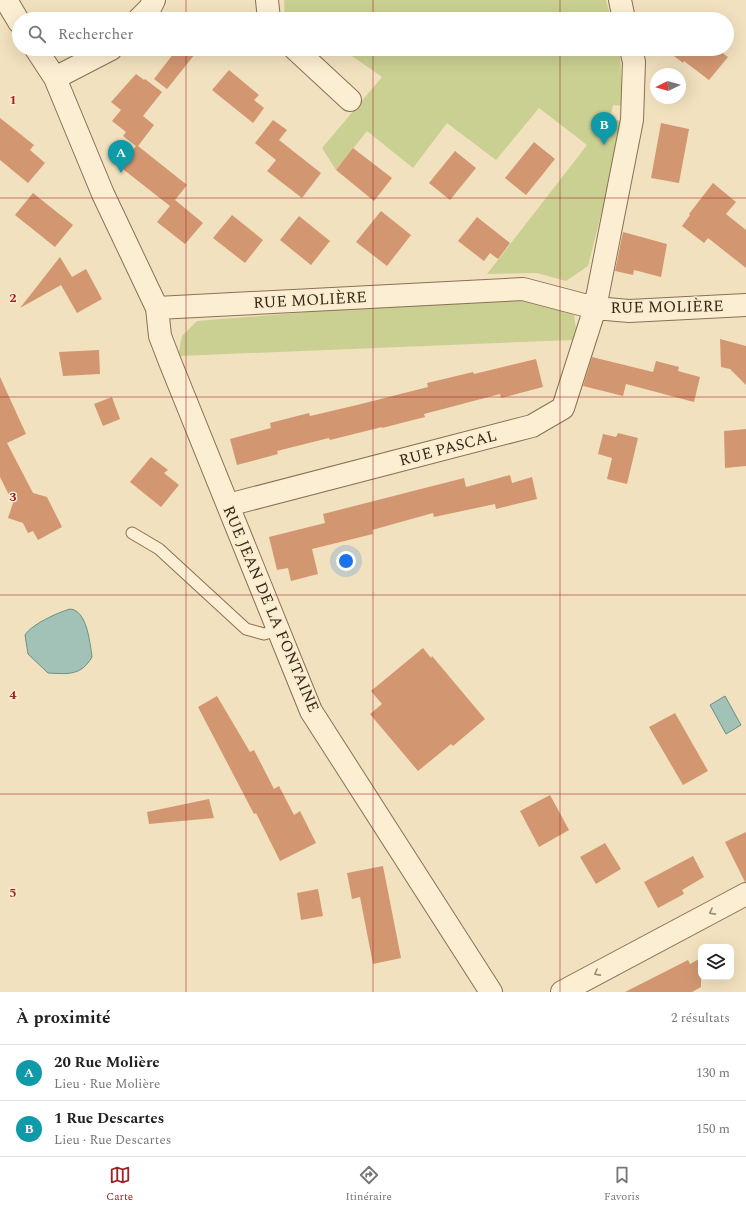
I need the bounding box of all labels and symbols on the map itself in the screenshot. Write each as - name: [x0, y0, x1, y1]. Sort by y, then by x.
- north arrow: [650, 68, 686, 104]
- text: 1: [9, 90, 17, 110]
- pin: B: [591, 112, 617, 145]
- pin: A: [108, 140, 134, 173]
- street label: RUE MOLIÈRE: [253, 285, 367, 315]
- text: 2: [9, 288, 17, 308]
- street label: RUE MOLIÈRE: [610, 294, 724, 320]
- street label: RUE PASCAL: [396, 423, 500, 473]
- text: 3: [9, 487, 17, 507]
- street label: RUE JEAN DE LA FONTAINE: [216, 502, 326, 716]
- your location: [336, 551, 356, 571]
- text: 4: [9, 685, 17, 705]
- text: 5: [9, 883, 17, 903]
- one-way arrow: [708, 908, 716, 915]
- one-way arrow: [594, 969, 601, 976]

